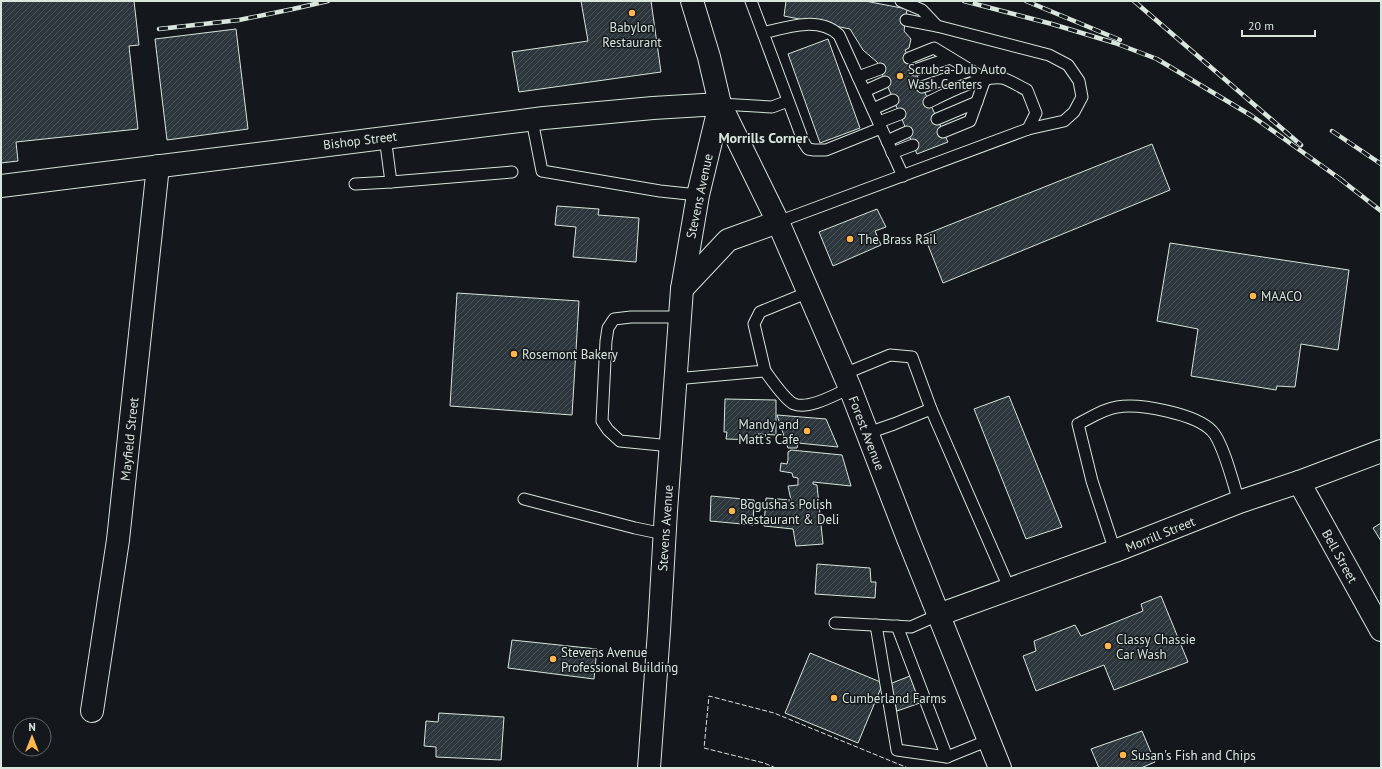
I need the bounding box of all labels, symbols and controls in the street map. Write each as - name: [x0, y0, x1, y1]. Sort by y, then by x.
- marker: Babylon Restaurant: [627, 8, 637, 18]
- scale bar: [1242, 12, 1315, 38]
- text: 20 m: [1248, 18, 1274, 33]
- place label: Babylon Restaurant: [602, 19, 662, 51]
- place label: Scrub-a-Dub Auto Wash Centers: [908, 61, 1006, 93]
- marker: Scrub-a-Dub Auto Wash Centers: [895, 71, 905, 81]
- street label: Bishop Street: [322, 127, 399, 153]
- district label: Morrills Corner: [718, 129, 808, 147]
- street label: Stevens Avenue: [682, 152, 717, 240]
- place label: The Brass Rail: [858, 231, 937, 248]
- marker: The Brass Rail: [845, 234, 855, 244]
- place label: MAACO: [1261, 288, 1302, 305]
- marker: MAACO: [1248, 291, 1258, 301]
- place label: Rosemont Bakery: [522, 346, 618, 363]
- marker: Rosemont Bakery: [509, 349, 519, 359]
- street label: Forest Avenue: [845, 394, 888, 473]
- street label: Mayfield Street: [117, 396, 142, 482]
- place label: Mandy and Matt's Cafe: [738, 416, 799, 448]
- marker: Mandy and Matt's Cafe: [802, 426, 812, 436]
- street label: Stevens Avenue: [654, 484, 677, 572]
- place label: Bogusha's Polish Restaurant & Deli: [740, 496, 839, 528]
- marker: Bogusha's Polish Restaurant & Deli: [727, 506, 737, 516]
- street label: Morrill Street: [1123, 513, 1198, 556]
- street label: Bell Street: [1318, 527, 1361, 586]
- place label: Classy Chassie Car Wash: [1116, 631, 1196, 663]
- marker: Classy Chassie Car Wash: [1103, 641, 1113, 651]
- place label: Stevens Avenue Professional Building: [561, 644, 678, 676]
- marker: Stevens Avenue Professional Building: [548, 654, 558, 664]
- place label: Cumberland Farms: [842, 690, 946, 707]
- marker: Cumberland Farms: [829, 693, 839, 703]
- north arrow: [12, 717, 52, 757]
- text: N: [28, 720, 36, 734]
- place label: Susan's Fish and Chips: [1131, 747, 1256, 764]
- marker: Susan's Fish and Chips: [1118, 750, 1128, 760]

